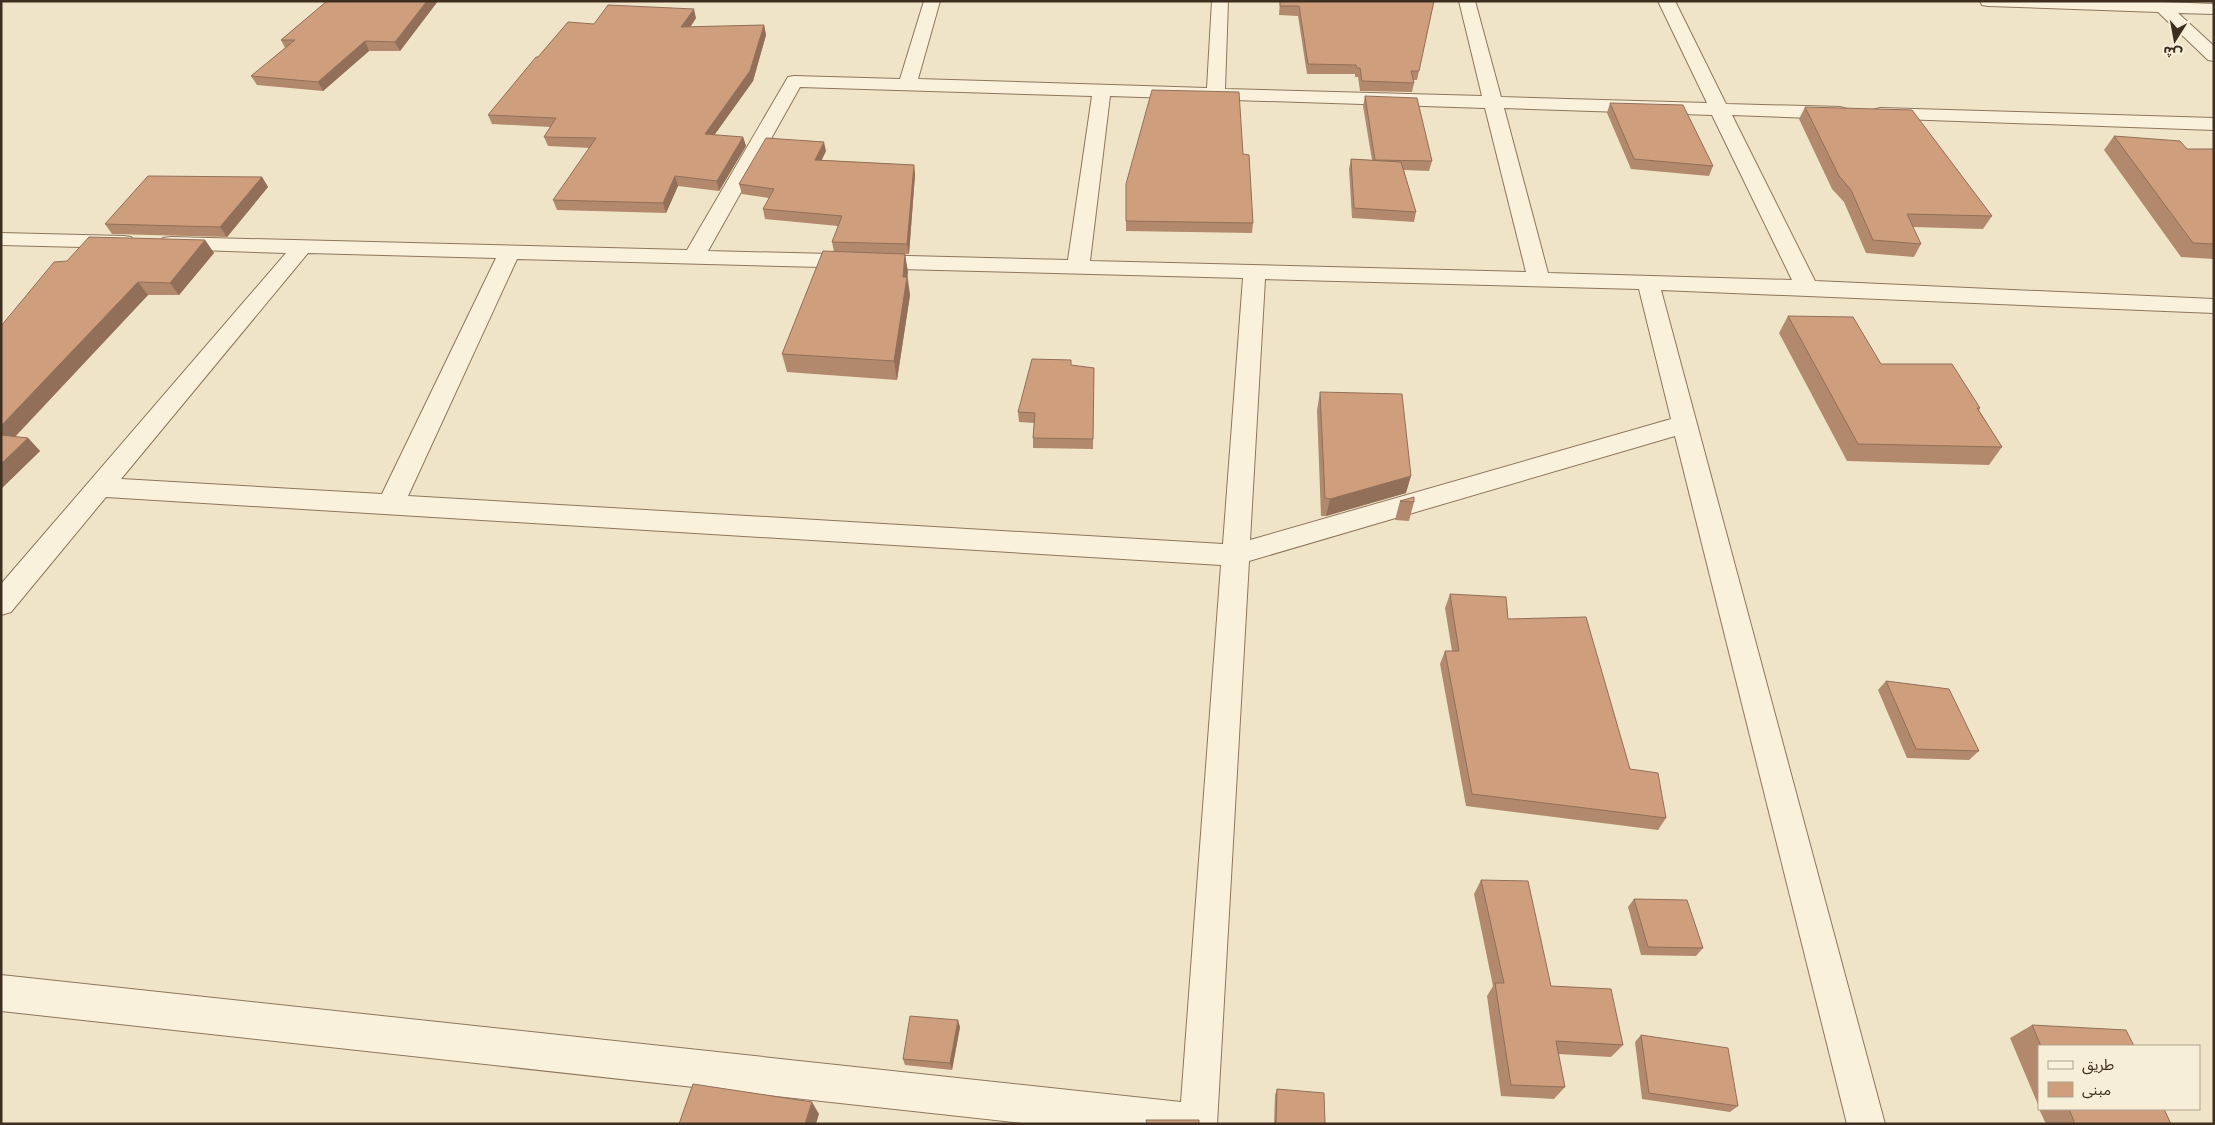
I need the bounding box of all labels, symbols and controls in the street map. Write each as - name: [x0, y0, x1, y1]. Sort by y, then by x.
- north arrow: [2150, 15, 2200, 65]
- text: ش: [2161, 42, 2184, 63]
- legend: [2038, 1045, 2200, 1110]
- text: طريق: [2082, 1055, 2114, 1075]
- text: مبنى: [2082, 1080, 2111, 1099]

